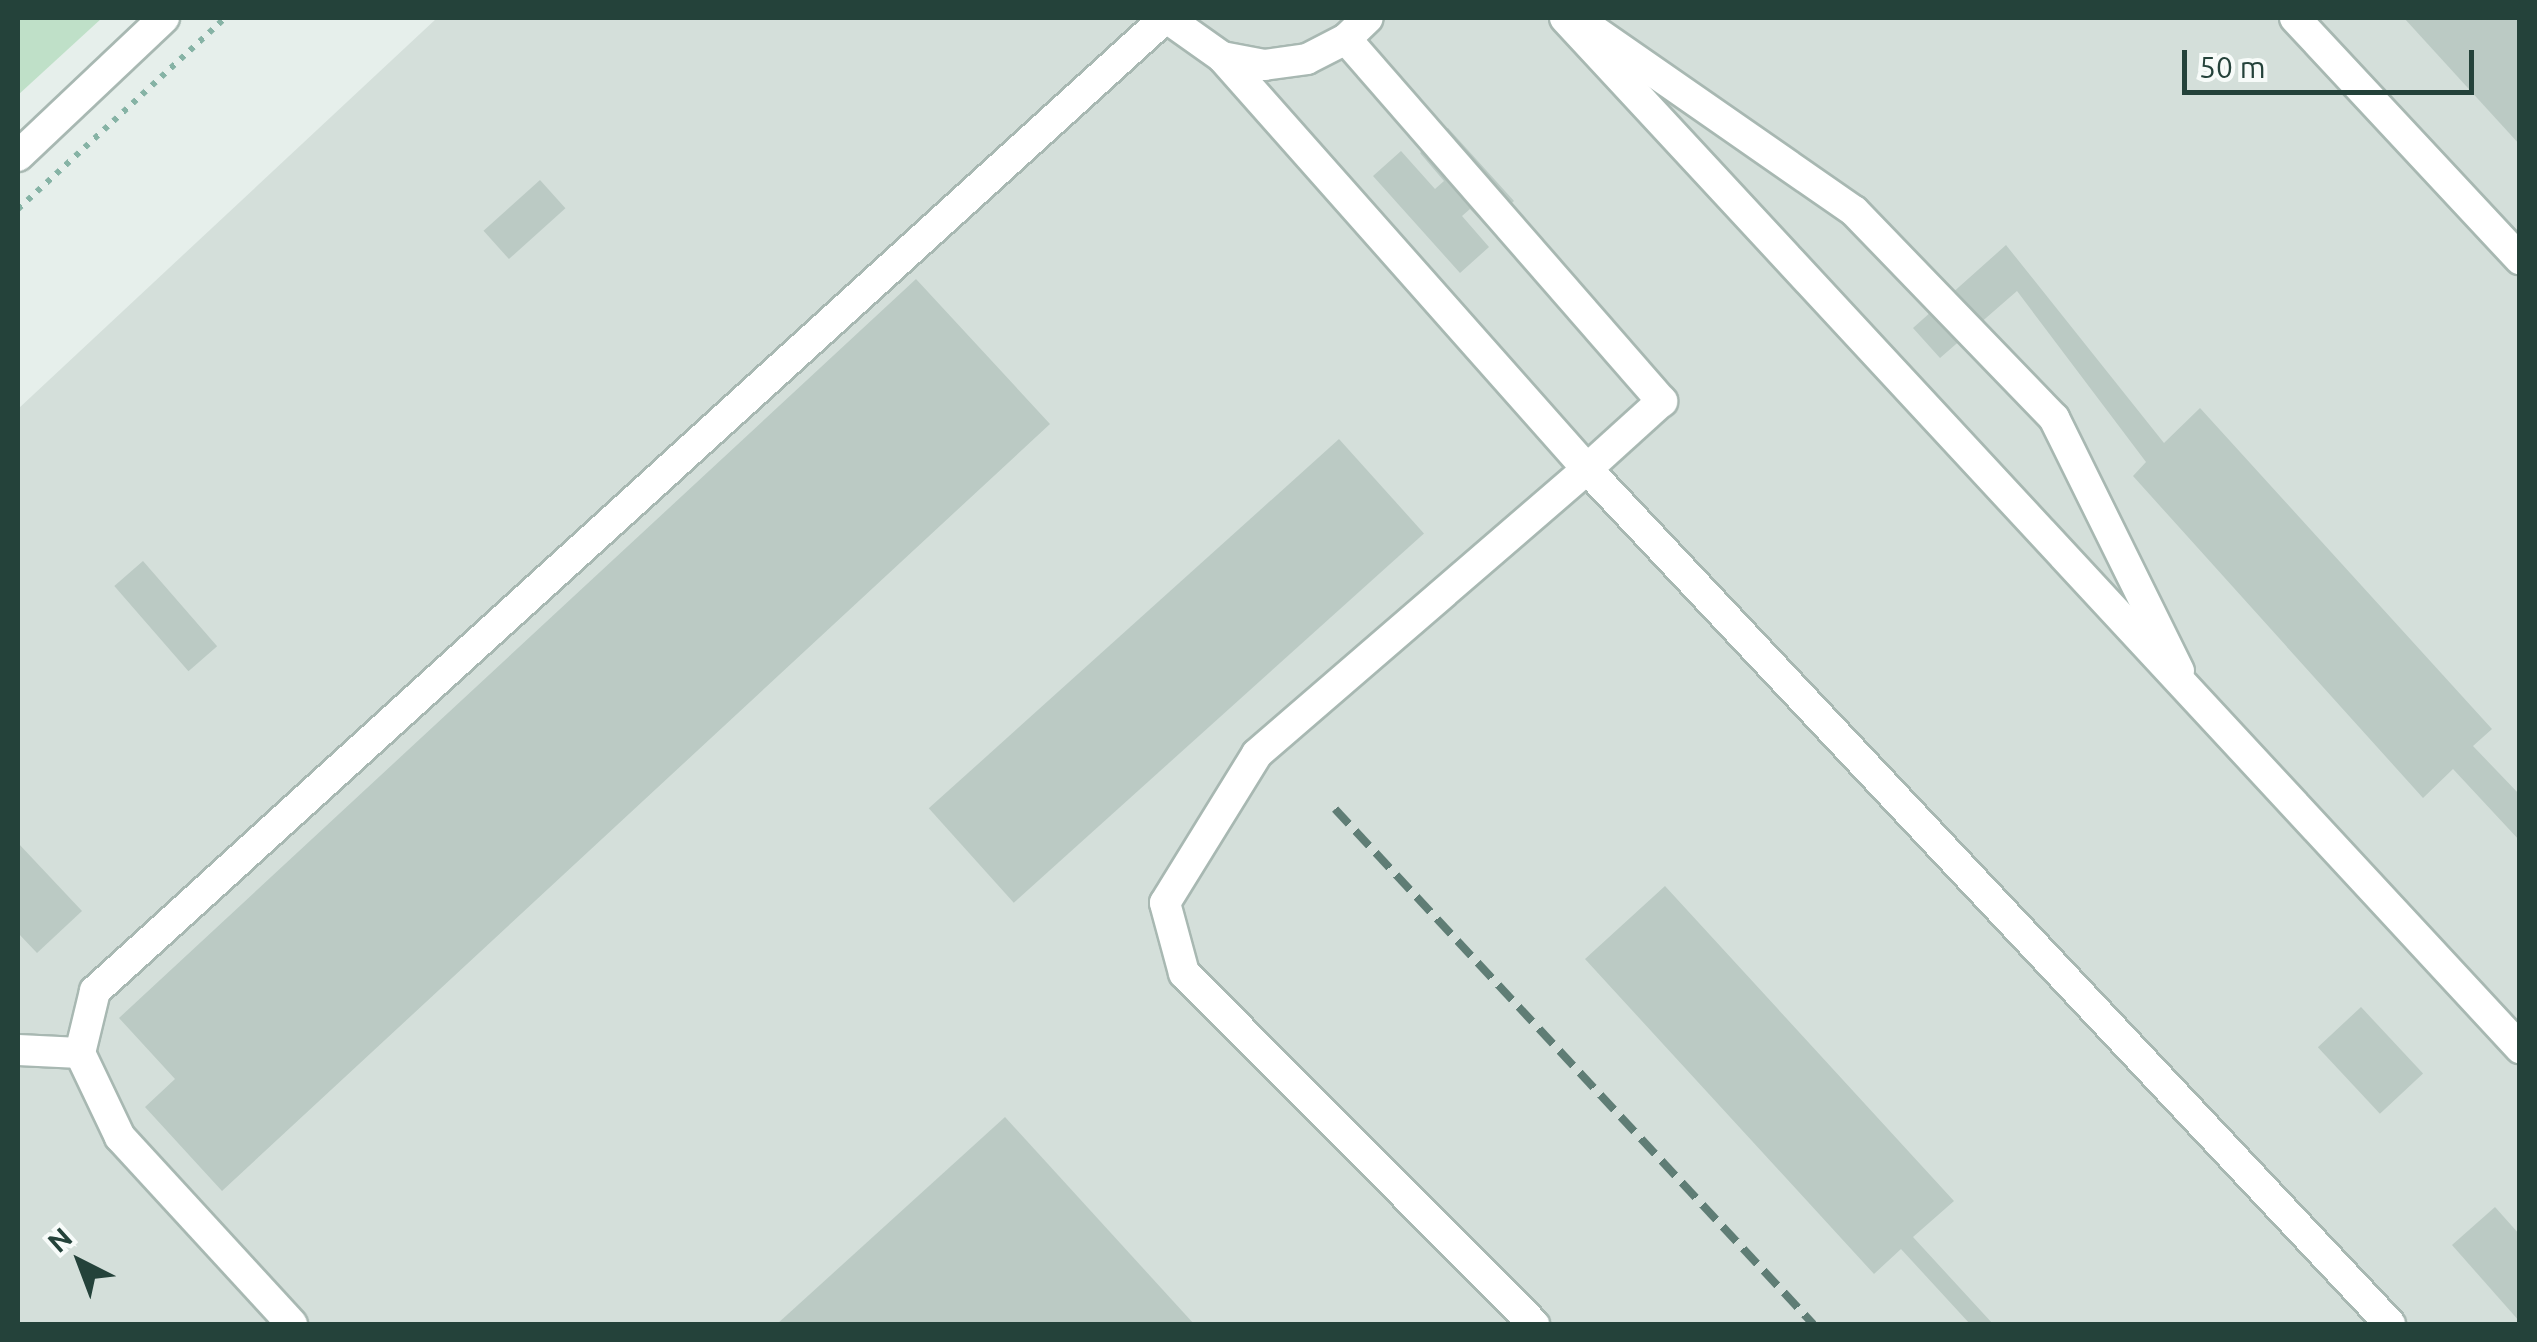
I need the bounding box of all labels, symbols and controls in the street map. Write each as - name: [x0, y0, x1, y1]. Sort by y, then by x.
- scale bar: [2187, 30, 2480, 92]
- text: 50 m: [2199, 50, 2266, 84]
- north arrow: [30, 1212, 130, 1312]
- text: N: [41, 1221, 78, 1258]

